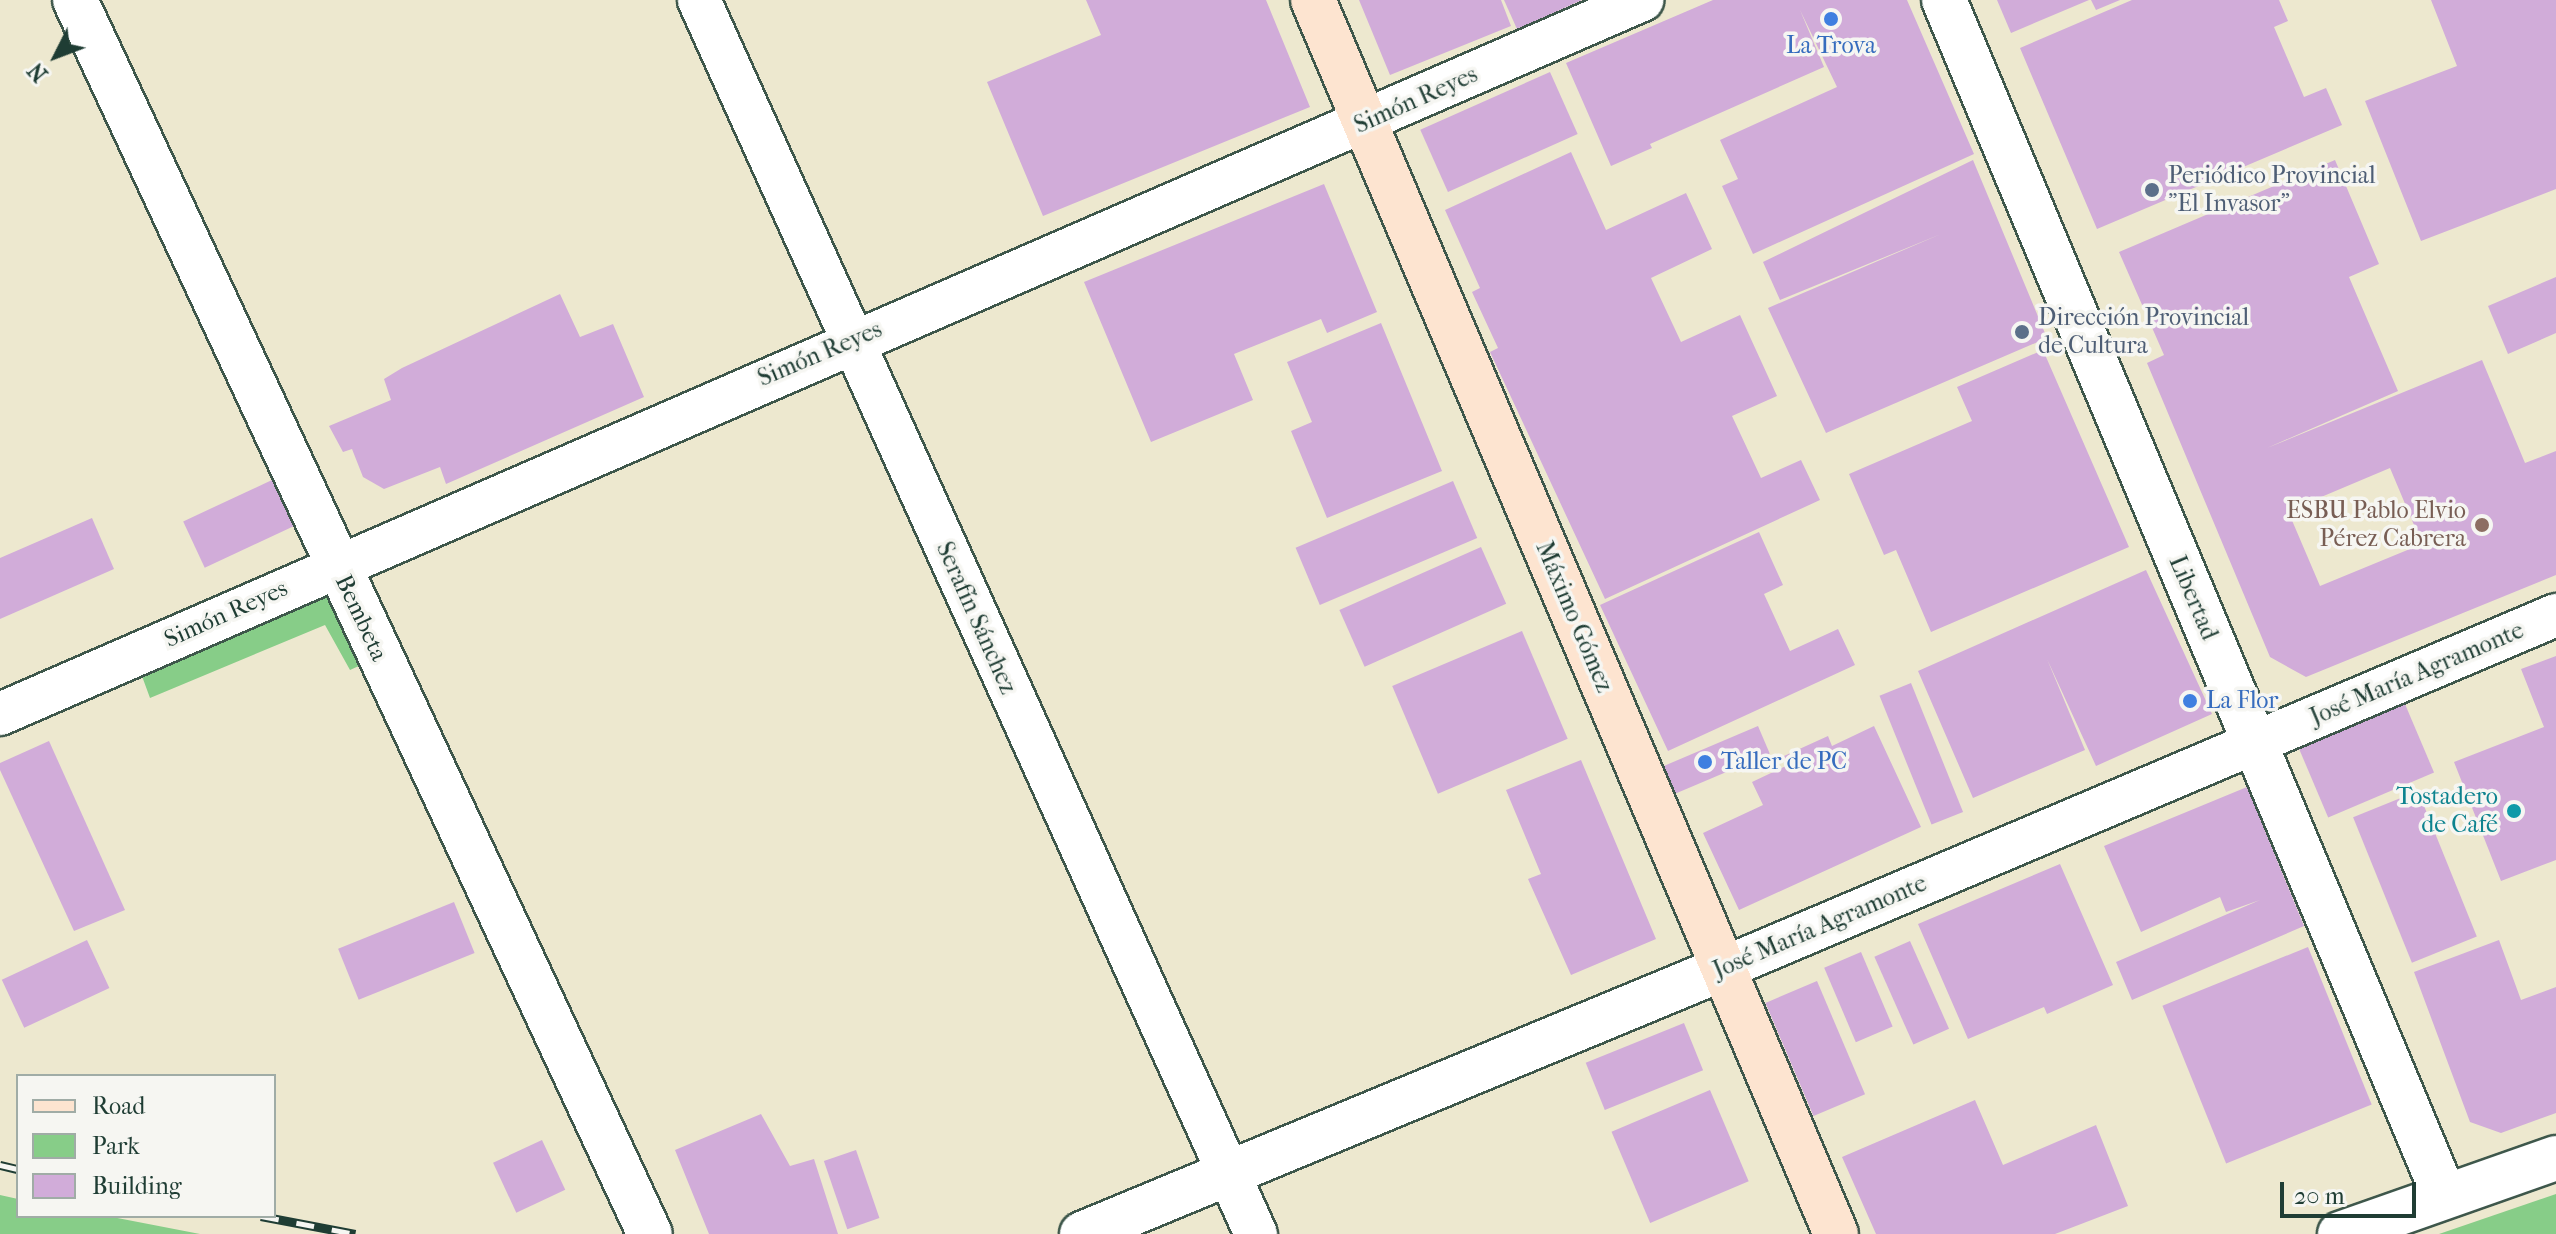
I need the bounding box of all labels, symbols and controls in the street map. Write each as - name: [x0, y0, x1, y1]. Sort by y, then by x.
- marker: La Trova: [1822, 10, 1840, 28]
- north arrow: [16, 16, 96, 96]
- place label: La Trova: [1786, 32, 1876, 60]
- text: N: [23, 57, 53, 87]
- street label: Simón Reyes: [1350, 60, 1482, 140]
- place label: Periódico Provincial "El Invasor": [2168, 162, 2376, 218]
- marker: Periódico Provincial "El Invasor": [2143, 181, 2161, 199]
- place label: Dirección Provincial de Cultura: [2038, 304, 2249, 360]
- street label: Simón Reyes: [754, 315, 886, 393]
- marker: Dirección Provincial de Cultura: [2013, 323, 2031, 341]
- place label: ESBU Pablo Elvio Pérez Cabrera: [2286, 497, 2466, 553]
- marker: ESBU Pablo Elvio Pérez Cabrera: [2473, 516, 2491, 534]
- street label: Máximo Gómez: [1529, 537, 1619, 697]
- street label: Serafín Sánchez: [930, 538, 1022, 698]
- street label: Libertad: [2162, 551, 2224, 645]
- street label: Bembeta: [329, 570, 393, 666]
- street label: Simón Reyes: [160, 574, 292, 654]
- street label: José María Agramonte: [2306, 616, 2528, 732]
- place label: La Flor: [2206, 687, 2279, 715]
- marker: La Flor: [2181, 692, 2199, 710]
- place label: Taller de PC: [1721, 748, 1847, 776]
- marker: Taller de PC: [1696, 753, 1714, 771]
- place label: Tostadero de Café: [2396, 783, 2498, 839]
- marker: Tostadero de Café: [2505, 802, 2523, 820]
- street label: José María Agramonte: [1709, 869, 1931, 985]
- legend: [16, 1074, 276, 1218]
- text: Road: [92, 1092, 145, 1120]
- text: Park: [92, 1132, 140, 1160]
- scale bar: [2284, 1166, 2420, 1216]
- text: Building: [92, 1172, 182, 1200]
- text: 20 m: [2294, 1182, 2345, 1210]

